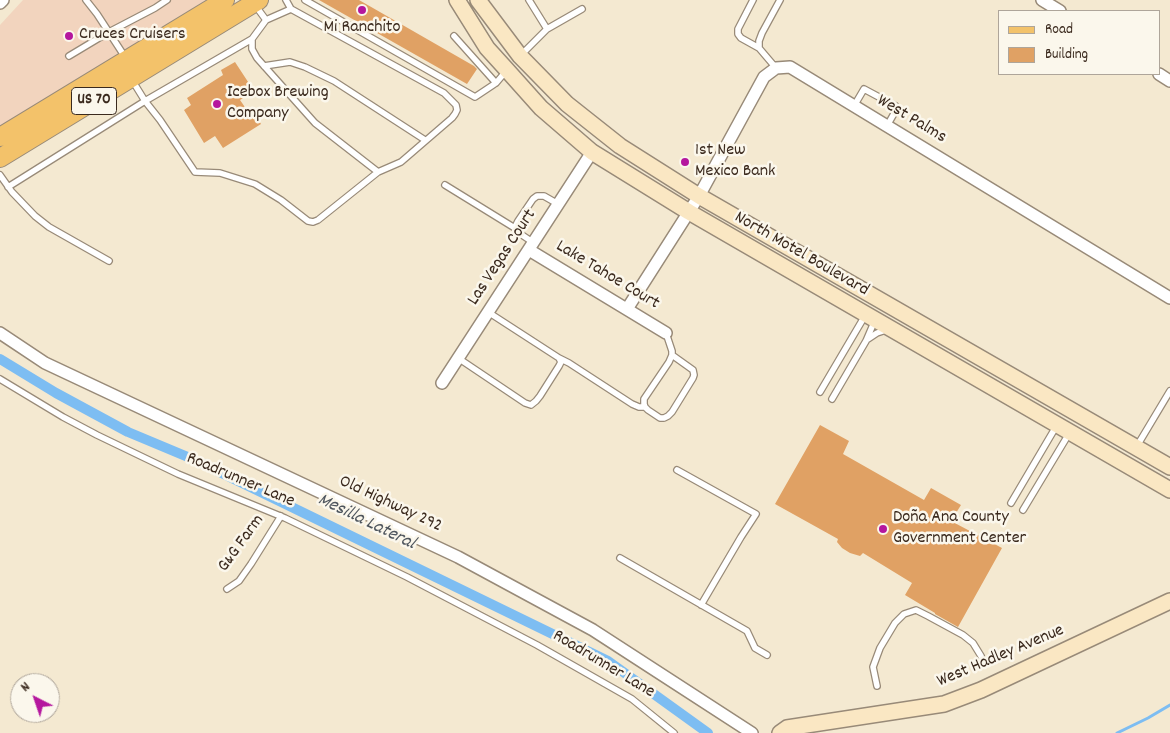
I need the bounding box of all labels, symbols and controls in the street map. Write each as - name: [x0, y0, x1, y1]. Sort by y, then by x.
- marker: Mi Ranchito: [356, 4, 368, 16]
- legend: [998, 10, 1160, 75]
- place label: Mi Ranchito: [324, 18, 400, 40]
- text: Road: [1045, 19, 1073, 41]
- place label: Cruces Cruisers: [79, 25, 186, 47]
- marker: Cruces Cruisers: [63, 30, 75, 42]
- text: Building: [1045, 44, 1088, 66]
- place label: Icebox Brewing Company: [227, 83, 329, 126]
- road number: US 70: [72, 88, 116, 114]
- street label: West Palms: [872, 91, 950, 149]
- marker: Icebox Brewing Company: [211, 98, 223, 110]
- place label: 1st New Mexico Bank: [695, 141, 775, 183]
- marker: 1st New Mexico Bank: [679, 156, 691, 168]
- street label: Las Vegas Court: [464, 206, 542, 310]
- street label: North Motel Boulevard: [730, 208, 872, 302]
- street label: Lake Tahoe Court: [551, 237, 663, 315]
- street label: Roadrunner Lane: [183, 448, 297, 514]
- street label: Old Highway 292: [335, 472, 445, 538]
- water label: Mesilla Lateral: [313, 490, 419, 556]
- place label: Doña Ana County Government Center: [893, 508, 1026, 550]
- street label: G&G Farm: [214, 511, 270, 577]
- marker: Doña Ana County Government Center: [877, 523, 889, 535]
- street label: West Hadley Avenue: [934, 621, 1068, 693]
- street label: Roadrunner Lane: [548, 626, 658, 704]
- north arrow: [10, 673, 60, 723]
- text: N: [17, 678, 35, 697]

